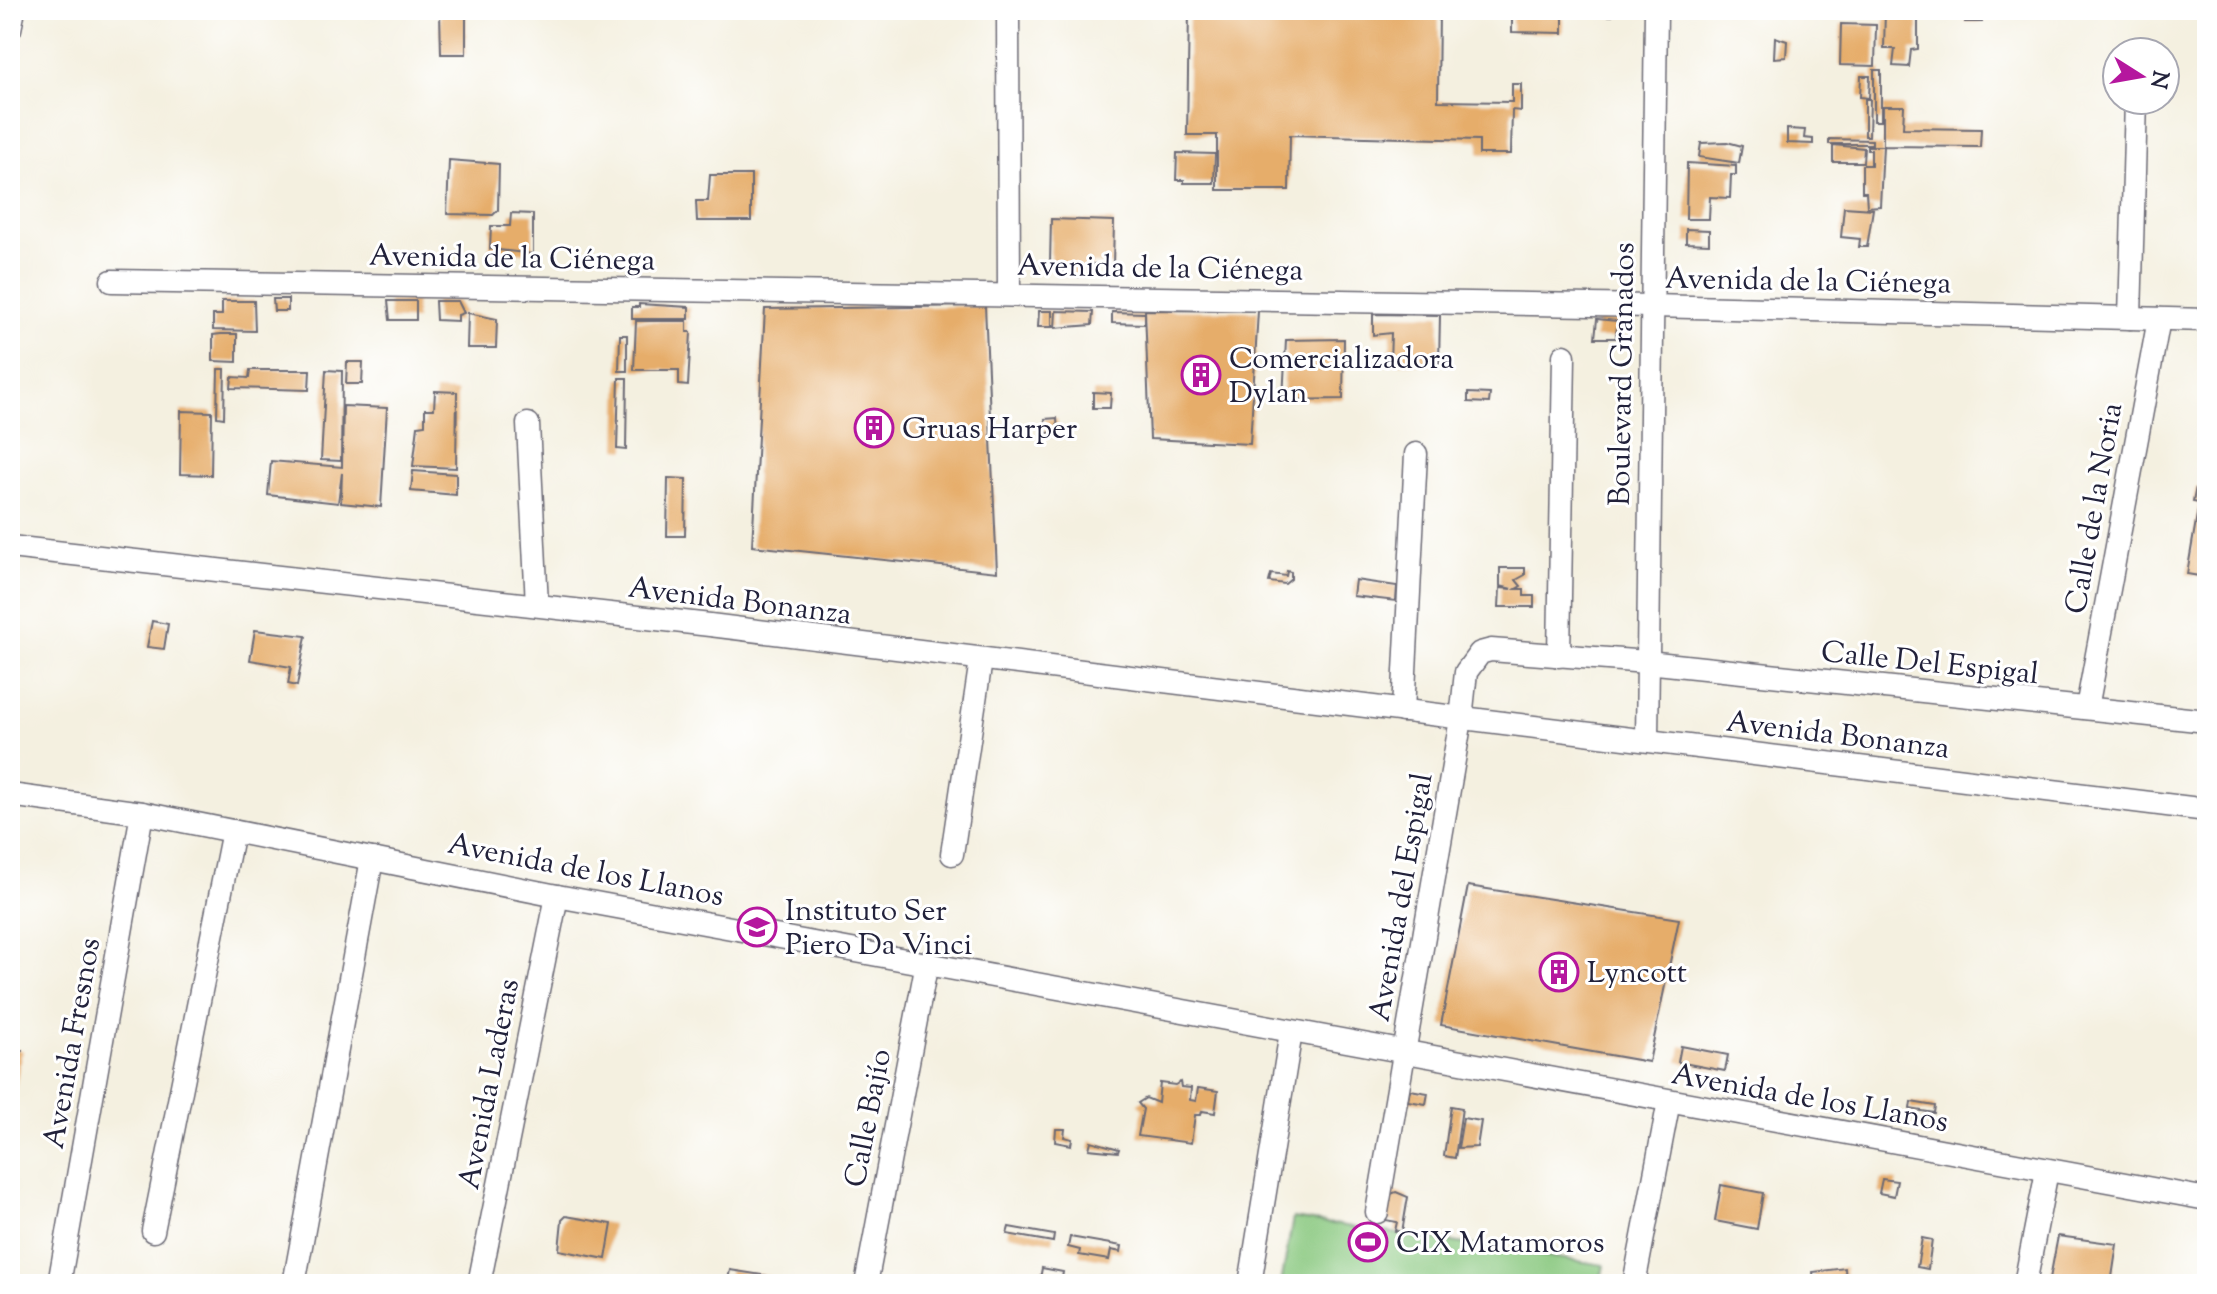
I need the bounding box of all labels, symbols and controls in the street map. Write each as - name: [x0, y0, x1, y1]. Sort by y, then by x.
- north arrow: [2101, 36, 2181, 116]
- text: N: [2140, 68, 2175, 91]
- street label: Avenida de la Ciénega: [368, 236, 656, 283]
- street label: Boulevard Granados: [1600, 242, 1647, 506]
- street label: Avenida de la Ciénega: [1016, 246, 1304, 293]
- street label: Avenida de la Ciénega: [1664, 259, 1952, 306]
- place label: Comercializadora Dylan: [1229, 339, 1454, 416]
- building icon: Comercializadora Dylan: [1180, 354, 1222, 396]
- street label: Calle de la Noria: [2056, 399, 2135, 617]
- building icon: Gruas Harper: [853, 407, 895, 449]
- place label: Gruas Harper: [902, 409, 1077, 452]
- street label: Avenida Bonanza: [626, 567, 854, 638]
- street label: Calle Del Espigal: [1819, 632, 2041, 697]
- street label: Avenida Bonanza: [1724, 701, 1952, 772]
- street label: Avenida del Espigal: [1359, 770, 1446, 1025]
- street label: Avenida de los Llanos: [444, 824, 727, 919]
- place label: Instituto Ser Piero Da Vinci: [785, 891, 972, 968]
- school or university icon: Instituto Ser Piero Da Vinci: [736, 906, 778, 948]
- street label: Avenida Fresnos: [34, 935, 113, 1152]
- building icon: Lyncott: [1538, 951, 1580, 993]
- place label: Lyncott: [1587, 953, 1687, 996]
- street label: Avenida Laderas: [449, 975, 532, 1194]
- street label: Calle Bajío: [835, 1046, 904, 1191]
- street label: Avenida de los Llanos: [1668, 1054, 1951, 1145]
- sports icon: CIX Matamoros: [1347, 1221, 1389, 1263]
- place label: CIX Matamoros: [1396, 1223, 1605, 1266]

